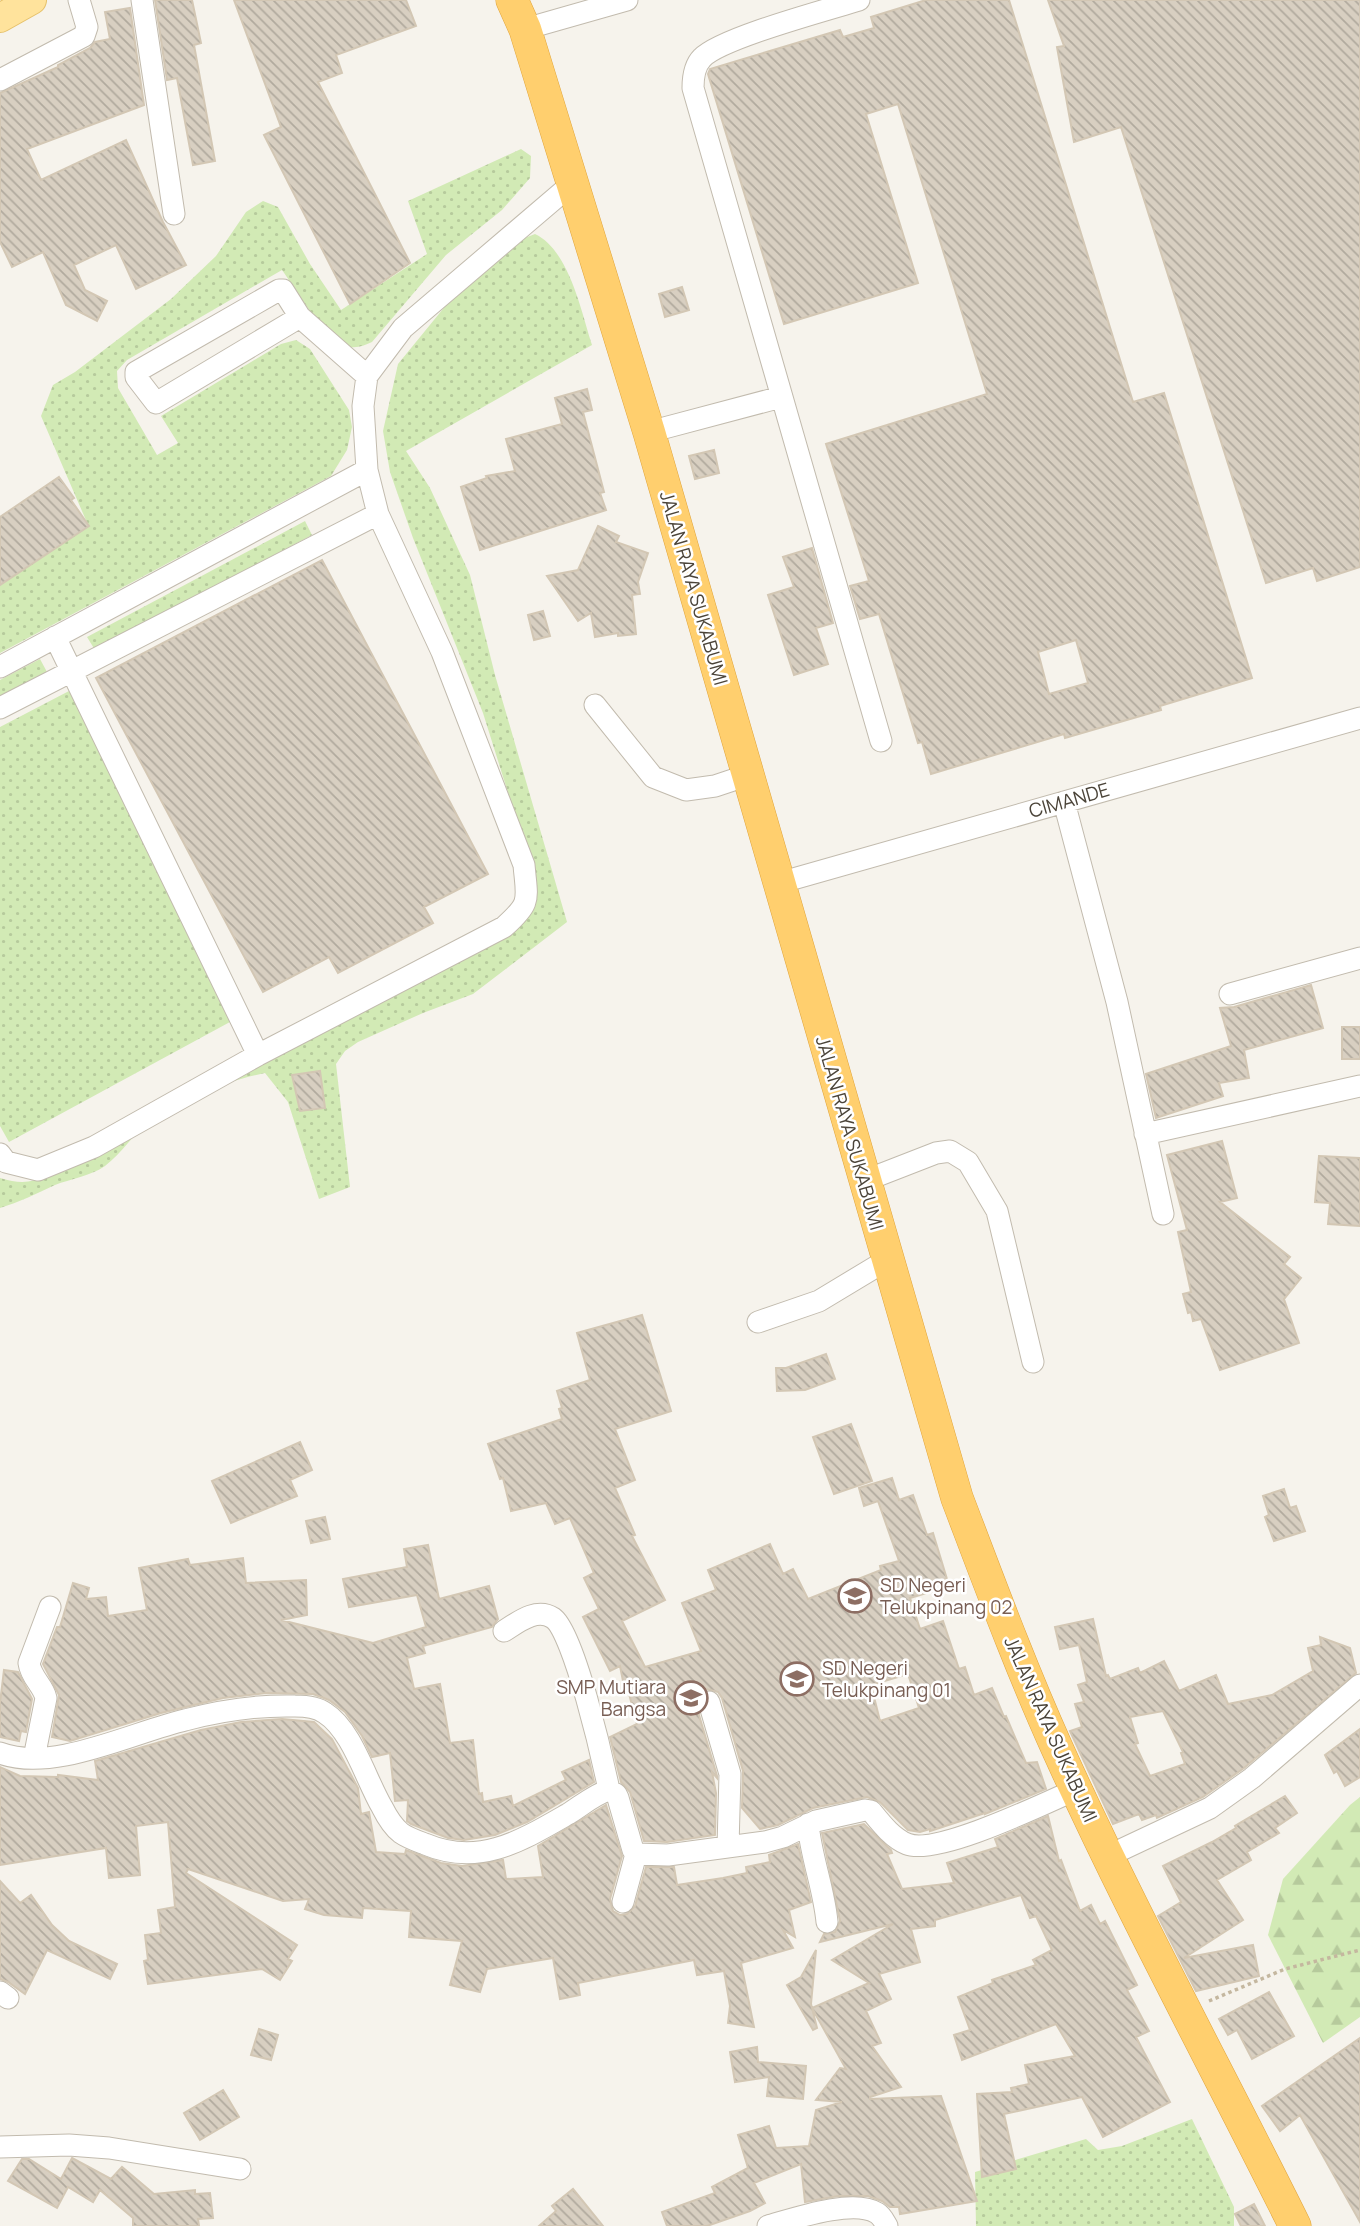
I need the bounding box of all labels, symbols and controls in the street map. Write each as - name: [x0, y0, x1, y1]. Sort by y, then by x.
- street label: JALAN RAYA SUKABUMI: [654, 488, 734, 688]
- street label: CIMANDE: [1026, 776, 1112, 824]
- street label: JALAN RAYA SUKABUMI: [810, 1033, 890, 1233]
- place label: SD Negeri Telukpinang 02: [880, 1572, 1012, 1620]
- school or university icon: SD Negeri Telukpinang 02: [836, 1577, 874, 1615]
- street label: JALAN RAYA SUKABUMI: [998, 1632, 1104, 1826]
- place label: SD Negeri Telukpinang 01: [822, 1655, 951, 1703]
- school or university icon: SD Negeri Telukpinang 01: [778, 1660, 816, 1698]
- place label: SMP Mutiara Bangsa: [556, 1674, 666, 1722]
- school or university icon: SMP Mutiara Bangsa: [672, 1679, 710, 1717]

